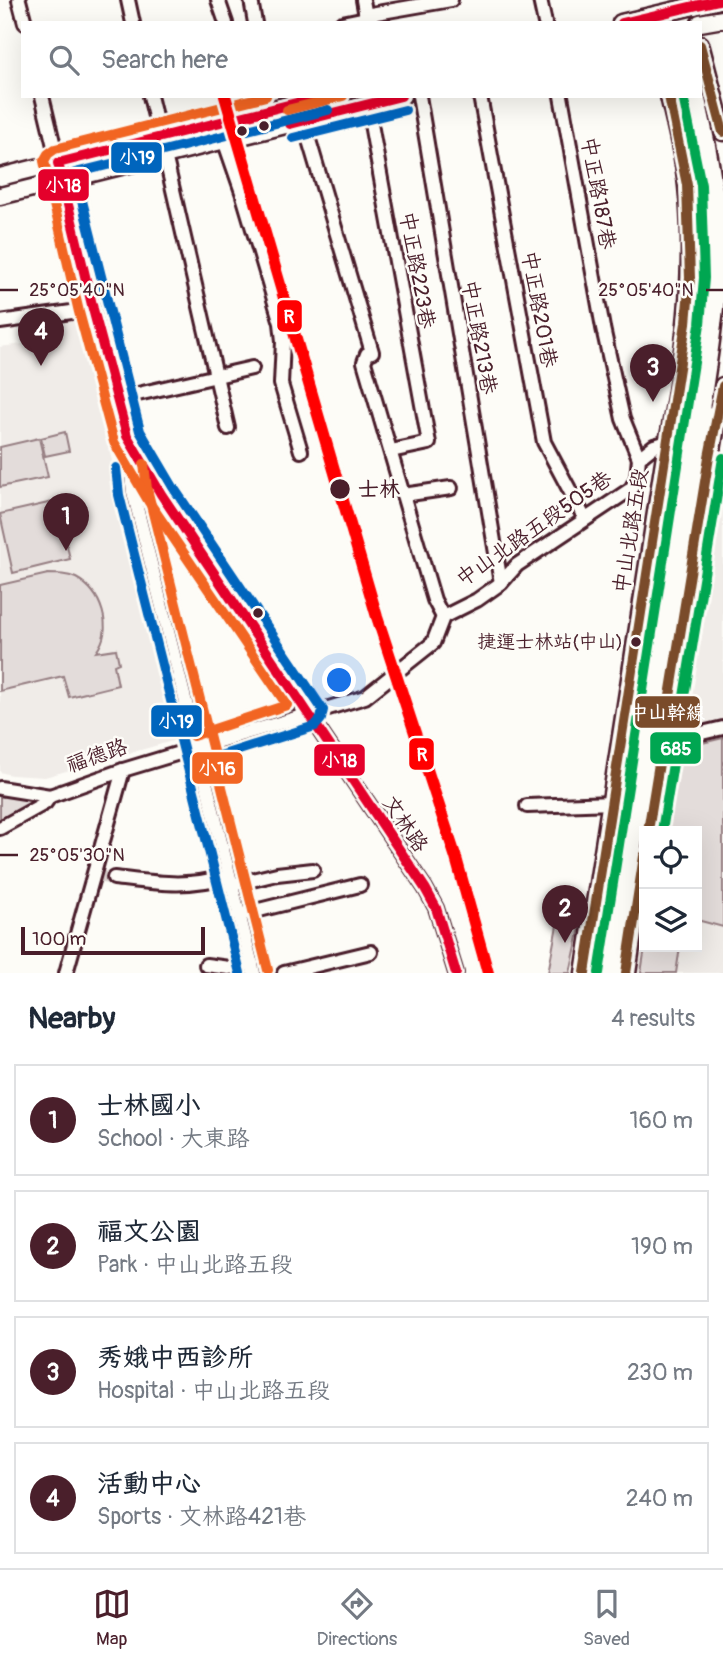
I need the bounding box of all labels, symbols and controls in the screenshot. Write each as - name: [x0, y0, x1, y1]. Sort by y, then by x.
- search box: [21, 21, 702, 98]
- icon: search: [45, 41, 83, 79]
- text: Search here: [101, 44, 228, 76]
- unlabelled marker: [257, 119, 271, 133]
- unlabelled marker: [235, 124, 249, 138]
- street label: 中正路187巷: [575, 135, 621, 251]
- line badge: 小19: [110, 141, 163, 174]
- text: 小19: [119, 146, 155, 170]
- line badge: 小18: [37, 168, 90, 202]
- text: 小18: [45, 174, 81, 198]
- street label: 中正路223巷: [393, 209, 441, 331]
- street label: 中正路201巷: [515, 248, 563, 370]
- street label: 中正路213巷: [456, 278, 502, 396]
- text: 25°05'40"N: [29, 279, 125, 302]
- text: 25°05'40"N: [598, 279, 694, 302]
- line badge: R: [276, 299, 303, 333]
- text: R: [283, 305, 295, 329]
- pin: 4: [18, 308, 64, 366]
- pin: 3: [630, 344, 676, 402]
- street label: 中山北路五段505巷: [451, 465, 617, 593]
- street label: 中山北路五段: [608, 467, 654, 595]
- place label: 士林: [358, 476, 400, 503]
- marker: 士林: [328, 477, 352, 501]
- pin: 1: [43, 493, 89, 551]
- unlabelled marker: [251, 606, 265, 620]
- place label: 捷運士林站(中山): [477, 630, 623, 654]
- marker: 捷運士林站(中山): [629, 635, 643, 649]
- your location: [322, 663, 356, 697]
- line badge: 中山幹線: [634, 695, 701, 729]
- text: 中山幹線: [629, 701, 705, 725]
- line badge: 小19: [150, 704, 203, 738]
- text: 小19: [158, 710, 194, 734]
- line badge: 685: [649, 731, 702, 765]
- street label: 福德路: [63, 733, 131, 779]
- line badge: R: [408, 737, 435, 771]
- text: 685: [661, 737, 691, 761]
- line badge: 小18: [313, 743, 366, 777]
- text: R: [416, 743, 428, 767]
- text: 小18: [321, 749, 357, 773]
- line badge: 小16: [191, 751, 244, 785]
- text: 小16: [198, 757, 236, 781]
- street label: 文林路: [376, 790, 434, 858]
- map controls: [639, 826, 702, 952]
- button: locate: [639, 826, 702, 889]
- text: 25°05'30"N: [29, 844, 125, 867]
- pin: 2: [542, 885, 588, 943]
- button: layers: [639, 889, 702, 952]
- scale bar: [21, 924, 205, 956]
- text: 100 m: [32, 927, 86, 951]
- text: Nearby: [28, 1000, 115, 1037]
- text: 4 results: [611, 1004, 695, 1033]
- text: 士林國小: [97, 1090, 201, 1122]
- text: 1: [49, 1106, 58, 1135]
- text: 160 m: [629, 1106, 693, 1135]
- text: School · 大東路: [97, 1124, 249, 1153]
- text: 福文公園: [97, 1216, 201, 1248]
- text: 2: [47, 1232, 59, 1261]
- text: 190 m: [631, 1232, 693, 1261]
- text: Park · 中山北路五段: [97, 1250, 293, 1279]
- text: 秀娥中西診所: [97, 1342, 253, 1374]
- text: 3: [47, 1358, 59, 1387]
- text: 230 m: [627, 1358, 693, 1387]
- text: Hospital · 中山北路五段: [97, 1376, 330, 1405]
- text: 活動中心: [97, 1468, 201, 1500]
- text: 4: [46, 1484, 60, 1513]
- text: 240 m: [626, 1484, 693, 1513]
- text: Sports · 文林路421巷: [97, 1502, 306, 1531]
- tab: Map: [93, 1585, 131, 1651]
- tab: Directions: [317, 1585, 397, 1651]
- tab: Saved: [583, 1585, 630, 1651]

